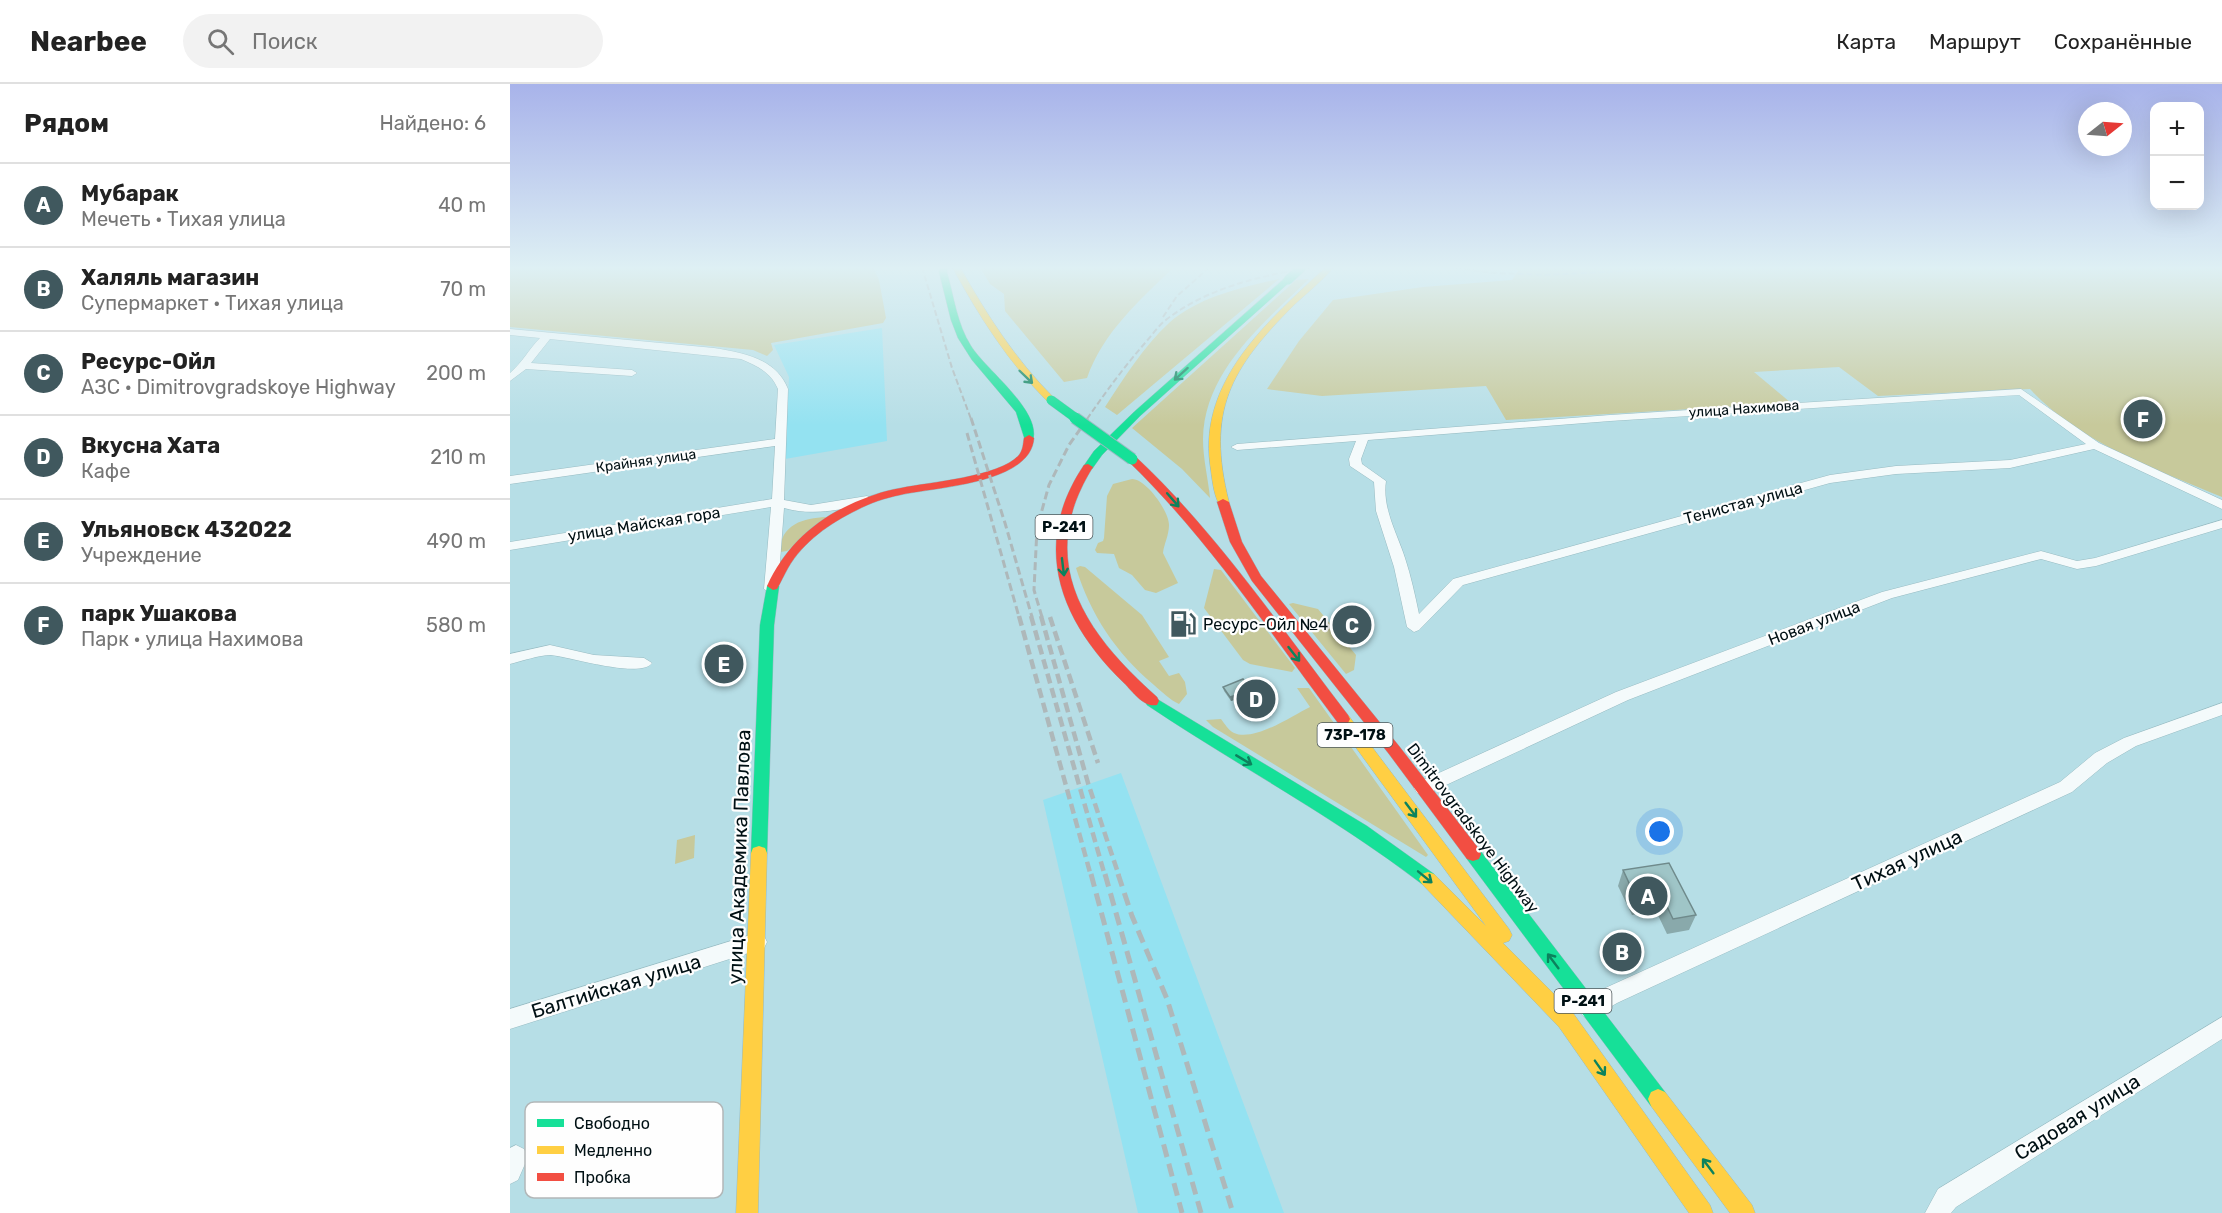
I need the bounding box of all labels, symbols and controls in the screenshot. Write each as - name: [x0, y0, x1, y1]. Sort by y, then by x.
- search box: [183, 14, 603, 68]
- text: Nearbee: [30, 25, 147, 58]
- icon: search: [204, 25, 237, 58]
- text: Поиск: [252, 28, 318, 55]
- text: Карта: [1836, 29, 1896, 54]
- text: Маршрут: [1929, 29, 2021, 54]
- text: Сохранённые: [2054, 29, 2192, 54]
- north arrow: [2078, 102, 2132, 156]
- map controls: [2150, 102, 2204, 210]
- button: +: [2150, 102, 2204, 156]
- text: Рядом: [24, 108, 109, 139]
- text: Найдено: 6: [380, 111, 486, 135]
- button: −: [2150, 156, 2204, 210]
- text: Мубарак: [81, 180, 179, 207]
- text: A: [36, 193, 51, 217]
- text: 40 m: [438, 193, 486, 217]
- text: Мечеть · Тихая улица: [81, 207, 286, 231]
- text: Халяль магазин: [81, 264, 259, 291]
- text: B: [36, 277, 51, 301]
- text: 70 m: [440, 277, 486, 301]
- text: Супермаркет · Тихая улица: [81, 291, 344, 315]
- text: Ресурс-Ойл: [81, 348, 216, 375]
- text: C: [36, 361, 51, 385]
- text: 200 m: [426, 361, 486, 385]
- one-way arrow: [1174, 367, 1189, 381]
- one-way arrow: [1019, 370, 1034, 385]
- text: АЗС · Dimitrovgradskoye Highway: [81, 375, 396, 399]
- pin: F: [2124, 396, 2162, 442]
- street label: улица Нахимова: [1688, 397, 1800, 421]
- text: Вкусна Хата: [81, 432, 220, 459]
- text: D: [36, 445, 51, 469]
- text: 210 m: [430, 445, 486, 469]
- street label: Крайняя улица: [595, 446, 697, 476]
- text: Кафе: [81, 459, 130, 483]
- street label: Тенистая улица: [1682, 478, 1804, 528]
- one-way arrow: [1166, 493, 1180, 508]
- street label: улица Майская гора: [566, 503, 722, 545]
- road number: Р-241: [1036, 515, 1092, 539]
- text: Ульяновск 432022: [81, 516, 292, 543]
- text: E: [37, 529, 50, 553]
- text: 490 m: [427, 529, 486, 553]
- text: Учреждение: [81, 543, 202, 567]
- one-way arrow: [1058, 556, 1069, 576]
- street label: Новая улица: [1765, 597, 1863, 649]
- text: парк Ушакова: [81, 600, 237, 627]
- pin: C: [1332, 602, 1372, 648]
- fuel station icon: Ресурс-Ойл №4: [1168, 609, 1198, 639]
- text: F: [37, 613, 50, 637]
- text: 580 m: [426, 613, 486, 637]
- place label: Ресурс-Ойл №4: [1203, 615, 1328, 634]
- text: Парк · улица Нахимова: [81, 627, 303, 651]
- pin: E: [704, 642, 744, 686]
- one-way arrow: [1287, 645, 1300, 661]
- pin: D: [1236, 676, 1276, 722]
- road number: 73Р-178: [1318, 723, 1392, 747]
- street label: улица Академика Павлова: [723, 729, 755, 985]
- street label: Dimitrovgradskoye Highway: [1403, 739, 1543, 917]
- one-way arrow: [1235, 754, 1252, 766]
- one-way arrow: [1404, 801, 1417, 817]
- your location: [1645, 817, 1674, 846]
- street label: Тихая улица: [1848, 824, 1966, 896]
- one-way arrow: [1417, 870, 1433, 883]
- pin: A: [1628, 874, 1668, 918]
- pin: B: [1602, 930, 1642, 974]
- street label: Балтийская улица: [528, 949, 704, 1023]
- one-way arrow: [1546, 953, 1559, 969]
- road number: Р-241: [1554, 989, 1612, 1013]
- one-way arrow: [1594, 1060, 1606, 1076]
- street label: Садовая улица: [2010, 1069, 2144, 1165]
- legend: [525, 1102, 723, 1198]
- text: Свободно: [574, 1114, 650, 1133]
- text: Медленно: [574, 1141, 652, 1160]
- one-way arrow: [1702, 1159, 1715, 1175]
- text: Пробка: [574, 1168, 631, 1187]

